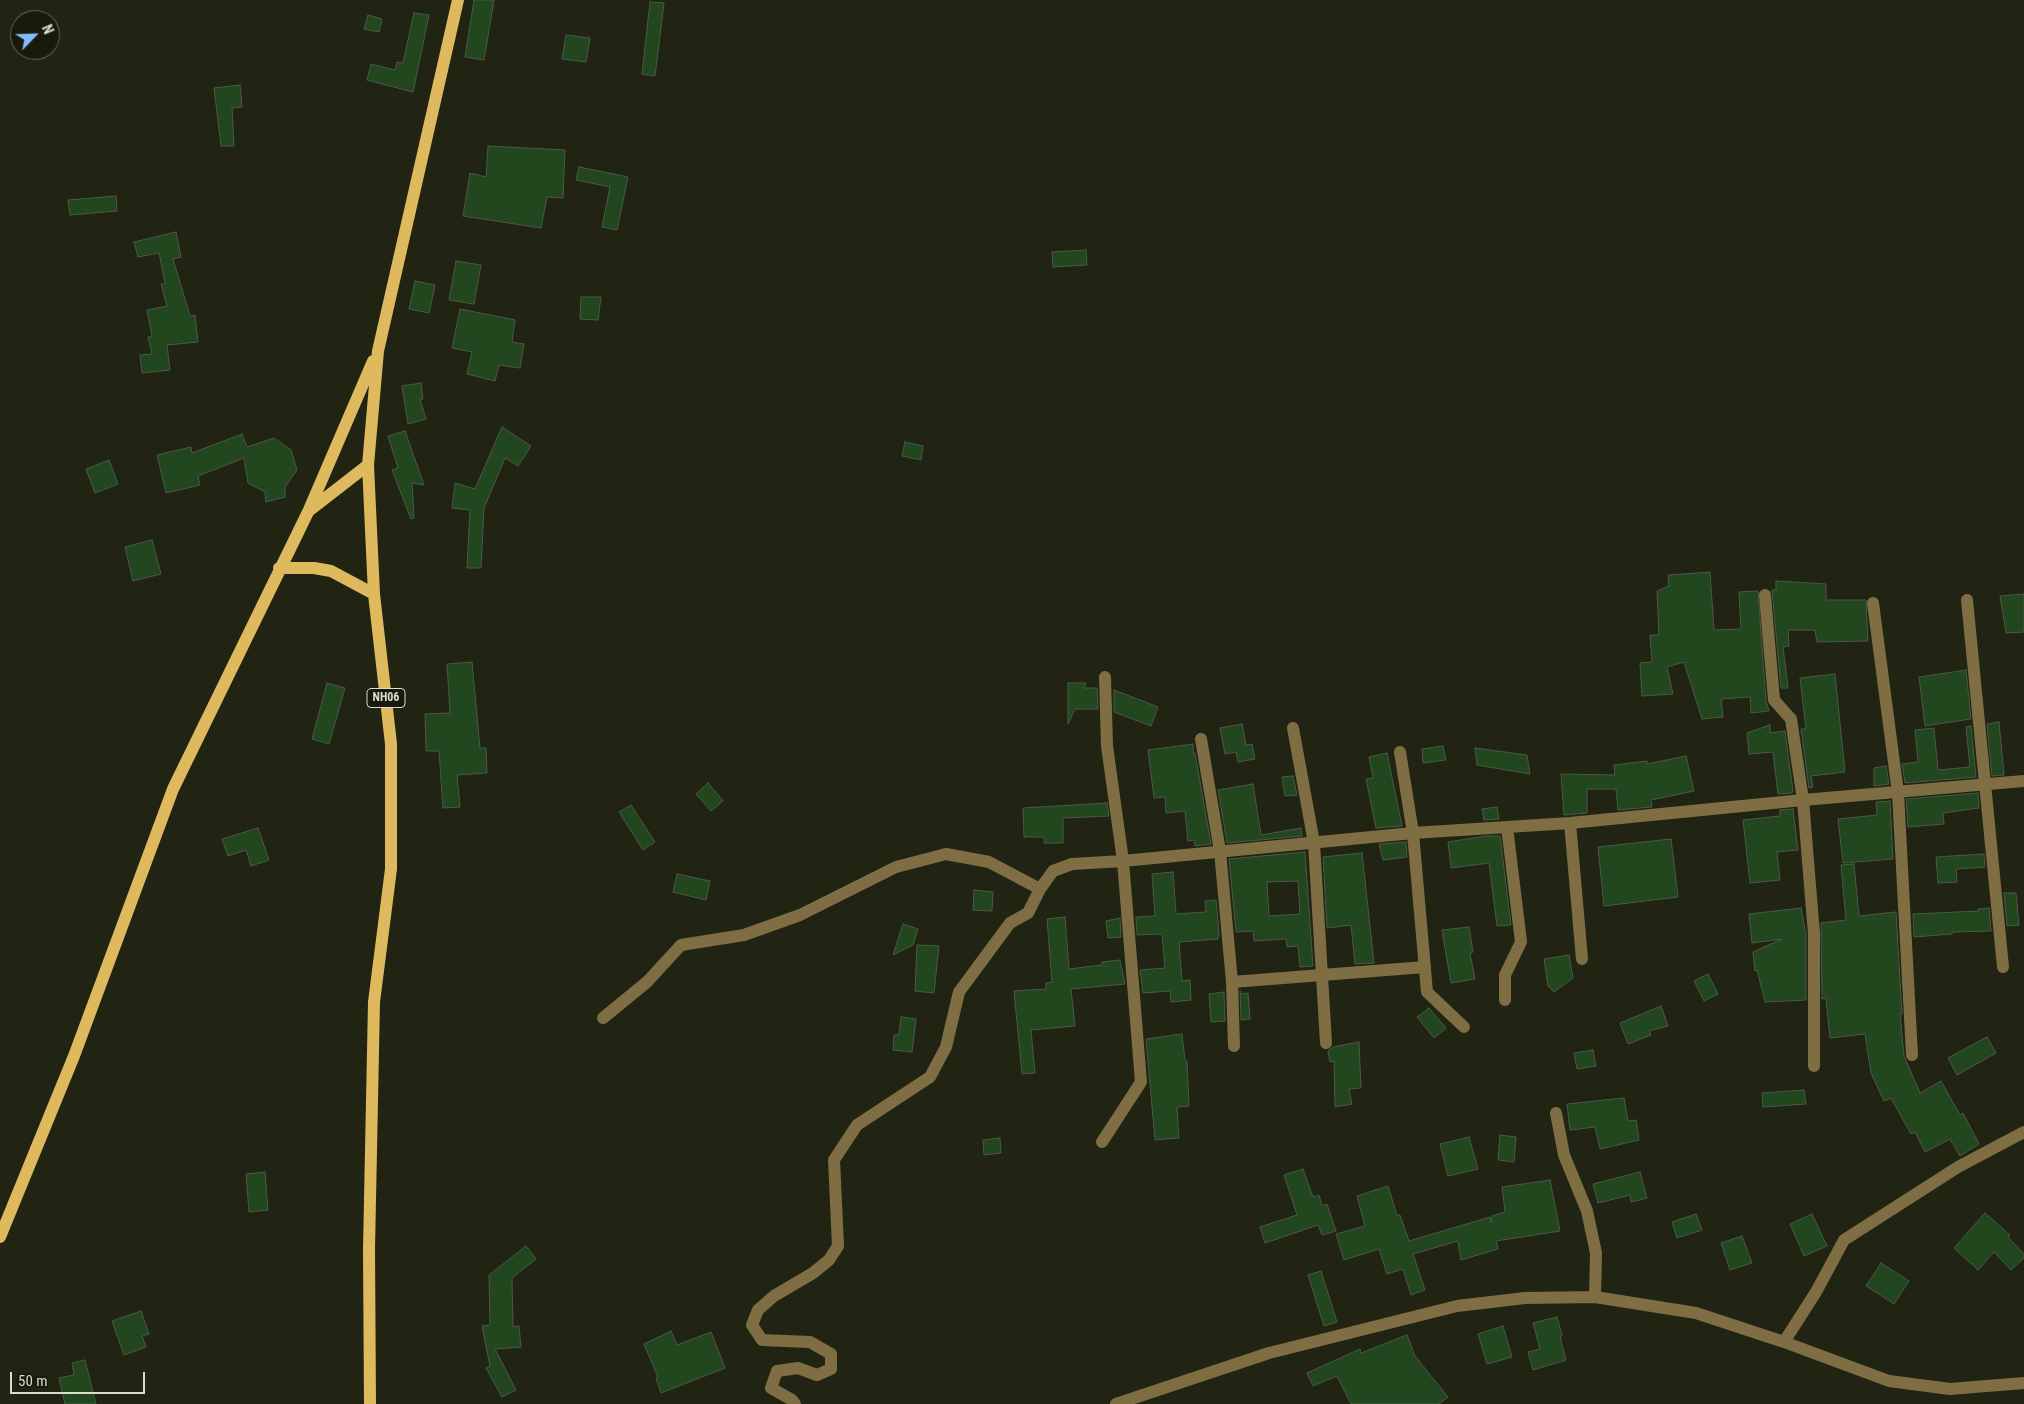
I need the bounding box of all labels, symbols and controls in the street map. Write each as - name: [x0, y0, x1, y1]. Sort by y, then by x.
- north arrow: [10, 10, 60, 60]
- text: N: [39, 22, 57, 36]
- road number: NH06: [367, 688, 405, 708]
- scale bar: [12, 1362, 148, 1394]
- text: 50 m: [18, 1372, 48, 1390]

